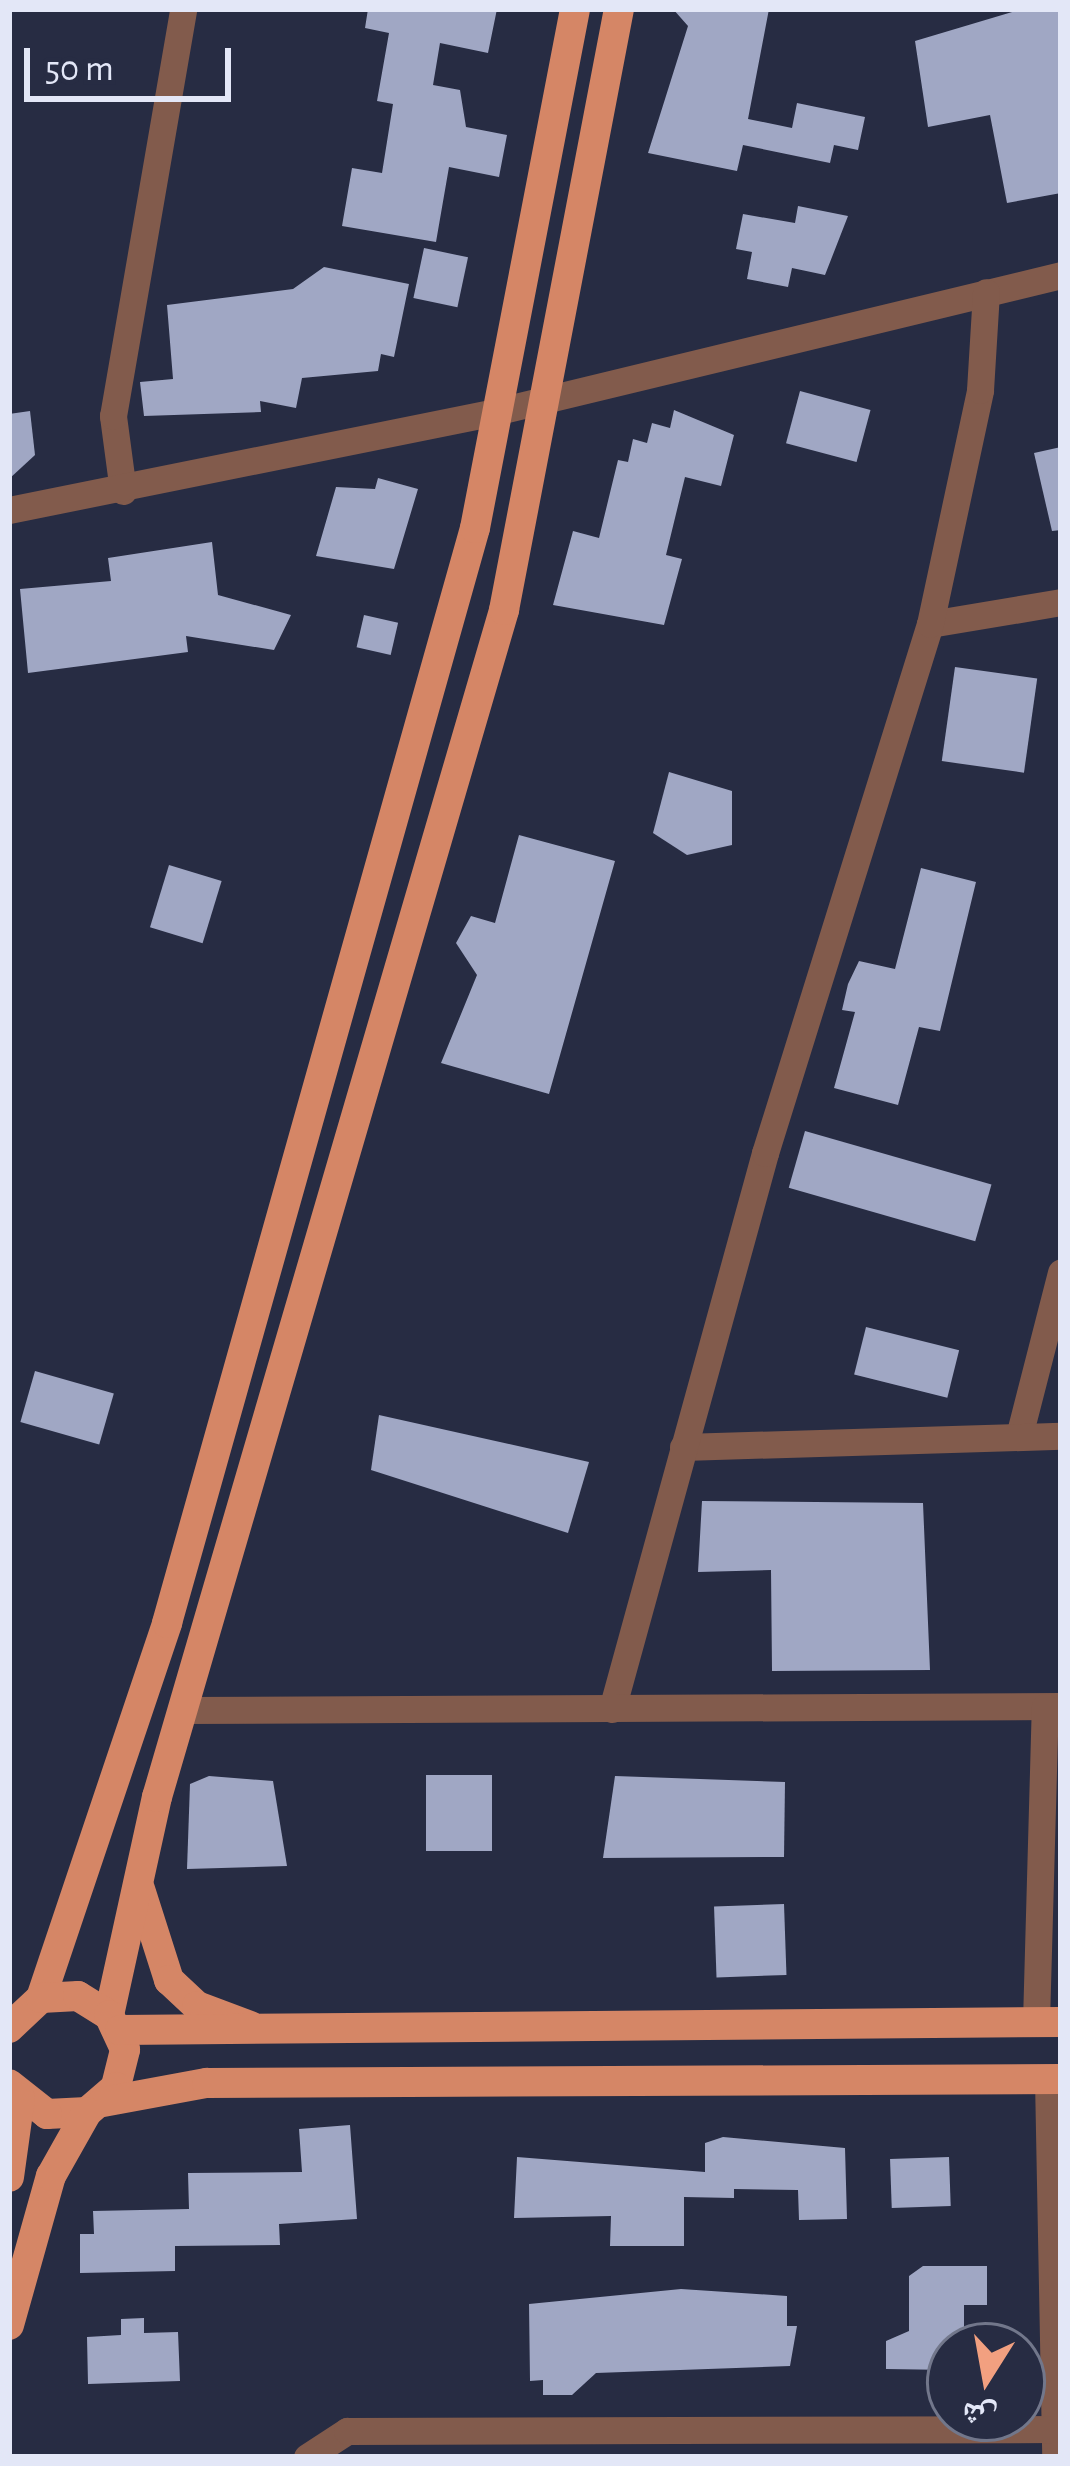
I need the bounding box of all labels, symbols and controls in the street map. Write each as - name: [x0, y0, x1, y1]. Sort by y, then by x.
- scale bar: [30, 24, 237, 98]
- text: 50 m: [45, 51, 114, 87]
- north arrow: [926, 2322, 1046, 2442]
- text: ش: [959, 2395, 1000, 2434]

